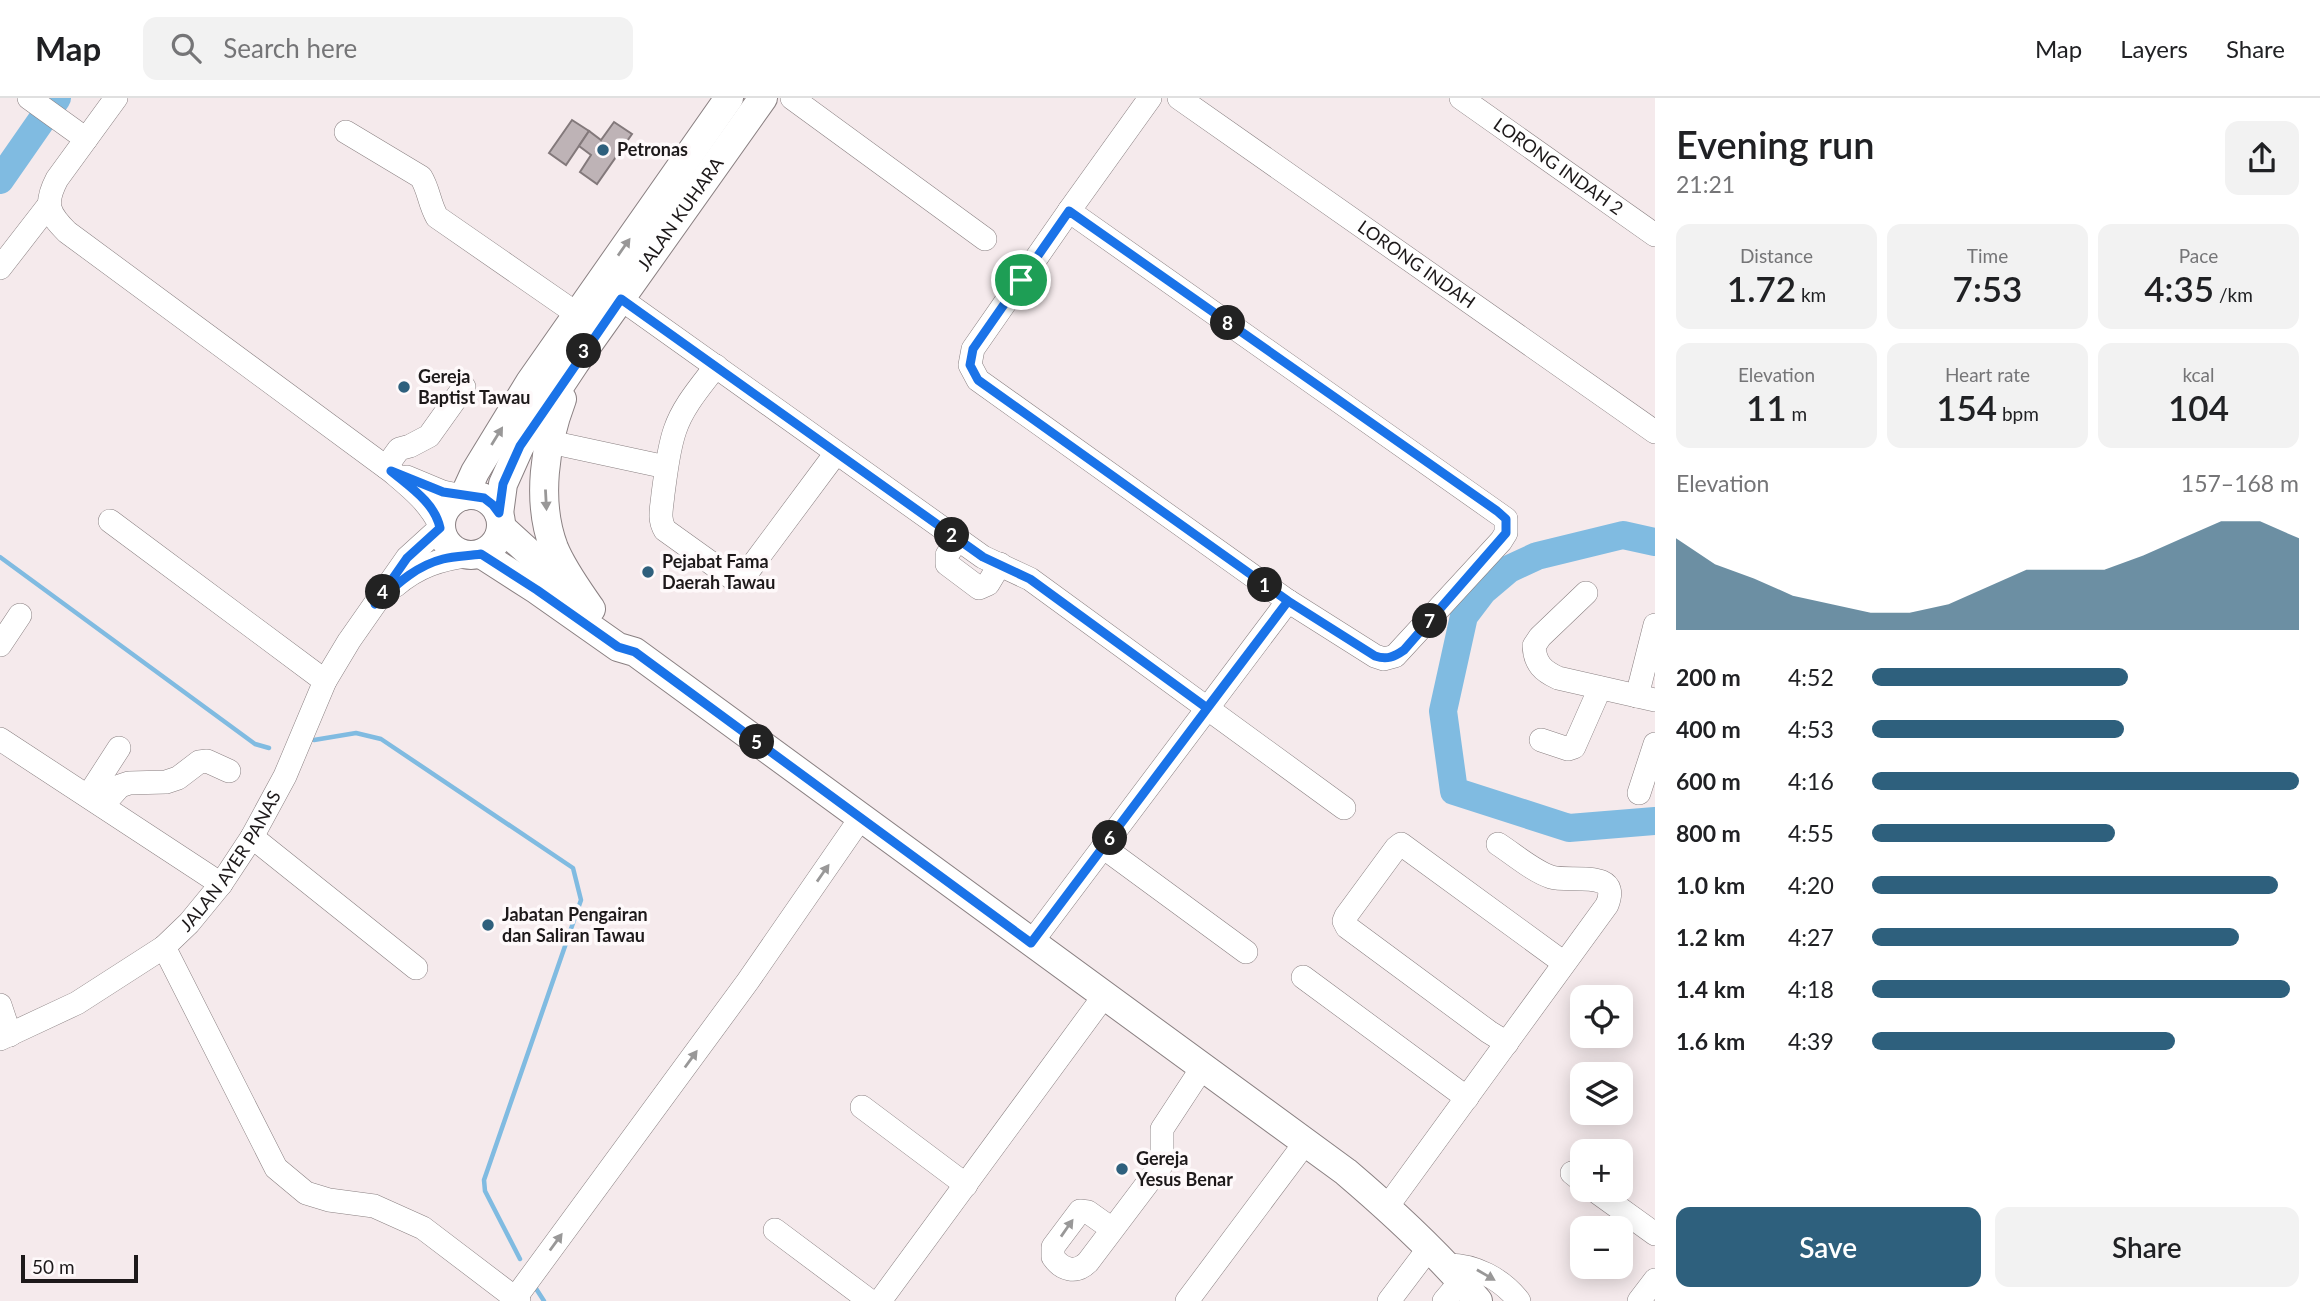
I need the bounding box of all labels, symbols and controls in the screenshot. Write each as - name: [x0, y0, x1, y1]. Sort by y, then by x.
- search box: [143, 17, 633, 80]
- text: Map: [35, 28, 101, 68]
- icon: search: [167, 29, 205, 67]
- text: Search here: [223, 32, 357, 64]
- text: Map: [2035, 34, 2082, 63]
- text: Layers: [2120, 34, 2188, 63]
- text: Share: [2226, 34, 2285, 63]
- street label: LORONG INDAH 2: [1490, 113, 1628, 219]
- text: Evening run: [1676, 121, 1875, 167]
- button: share: [2225, 121, 2299, 195]
- place label: Petronas: [617, 138, 688, 160]
- marker: Petronas: [595, 142, 611, 158]
- street label: JALAN KUHARA: [632, 152, 728, 275]
- text: 21:21: [1676, 170, 1735, 198]
- street label: LORONG INDAH: [1354, 215, 1480, 312]
- one-way arrow: [616, 238, 630, 256]
- text: Distance: [1740, 244, 1813, 267]
- text: Time: [1967, 244, 2008, 267]
- text: Pace: [2179, 244, 2218, 267]
- pin: [991, 250, 1051, 310]
- icon: arrive: [1002, 261, 1040, 299]
- text: 1.72: [1727, 267, 1796, 309]
- text: 7:53: [1953, 267, 2022, 309]
- text: 4:35: [2144, 267, 2214, 309]
- text: km: [1796, 283, 1826, 306]
- text: /km: [2214, 283, 2253, 306]
- pin: 8: [1210, 306, 1246, 341]
- text: 8: [1222, 311, 1233, 334]
- pin: 3: [566, 334, 602, 368]
- text: 3: [578, 339, 589, 362]
- text: Elevation: [1738, 363, 1815, 386]
- text: Heart rate: [1945, 363, 2030, 386]
- text: kcal: [2182, 363, 2215, 386]
- place label: Gereja Baptist Tawau: [418, 365, 530, 408]
- marker: Gereja Baptist Tawau: [396, 379, 412, 395]
- text: 11: [1746, 386, 1787, 428]
- text: 154: [1936, 386, 1997, 428]
- text: 104: [2168, 386, 2229, 428]
- text: m: [1787, 402, 1807, 425]
- text: bpm: [1997, 402, 2039, 425]
- one-way arrow: [490, 426, 503, 446]
- text: Elevation: [1676, 469, 1769, 497]
- text: 157–168 m: [2181, 469, 2299, 497]
- one-way arrow: [541, 489, 552, 511]
- pin: 2: [934, 518, 970, 552]
- text: 2: [946, 523, 957, 546]
- place label: Pejabat Fama Daerah Tawau: [662, 550, 775, 593]
- marker: Pejabat Fama Daerah Tawau: [640, 564, 656, 580]
- pin: 1: [1248, 568, 1282, 602]
- text: 1: [1259, 573, 1270, 596]
- pin: 4: [366, 574, 400, 610]
- text: 4: [377, 580, 388, 603]
- pin: 7: [1412, 603, 1448, 638]
- text: 7: [1424, 609, 1435, 632]
- text: 200 m: [1676, 663, 1741, 691]
- text: 4:52: [1788, 663, 1834, 691]
- text: 400 m: [1676, 715, 1741, 743]
- text: 4:53: [1788, 715, 1834, 743]
- pin: 5: [740, 724, 774, 760]
- text: 5: [751, 730, 762, 753]
- text: 600 m: [1676, 767, 1741, 795]
- text: 4:16: [1788, 767, 1834, 795]
- street label: JALAN AYER PANAS: [175, 787, 285, 936]
- text: 800 m: [1676, 819, 1741, 847]
- text: 4:55: [1788, 819, 1834, 847]
- pin: 6: [1092, 820, 1128, 856]
- text: 6: [1104, 826, 1115, 849]
- one-way arrow: [816, 864, 830, 882]
- text: 1.0 km: [1676, 871, 1745, 899]
- text: 4:20: [1788, 871, 1834, 899]
- place label: Jabatan Pengairan dan Saliran Tawau: [502, 903, 648, 946]
- marker: Jabatan Pengairan dan Saliran Tawau: [480, 917, 496, 933]
- text: 1.2 km: [1676, 923, 1745, 951]
- text: 4:27: [1788, 923, 1834, 951]
- text: 1.4 km: [1676, 975, 1745, 1003]
- text: 4:18: [1788, 975, 1834, 1003]
- map controls: [1570, 985, 1633, 1279]
- button: locate: [1570, 985, 1633, 1048]
- text: 1.6 km: [1676, 1027, 1745, 1055]
- text: 4:39: [1788, 1027, 1834, 1055]
- one-way arrow: [684, 1050, 698, 1068]
- button: layers: [1570, 1062, 1633, 1125]
- button: +: [1570, 1139, 1633, 1202]
- place label: Gereja Yesus Benar: [1135, 1147, 1233, 1190]
- marker: Gereja Yesus Benar: [1114, 1161, 1130, 1177]
- button: Save: [1676, 1207, 1981, 1287]
- button: Share: [1995, 1207, 2299, 1287]
- button: −: [1570, 1216, 1633, 1279]
- one-way arrow: [1060, 1219, 1074, 1237]
- one-way arrow: [549, 1233, 563, 1251]
- scale bar: [21, 1252, 138, 1284]
- text: 50 m: [32, 1255, 75, 1278]
- one-way arrow: [1477, 1269, 1496, 1281]

